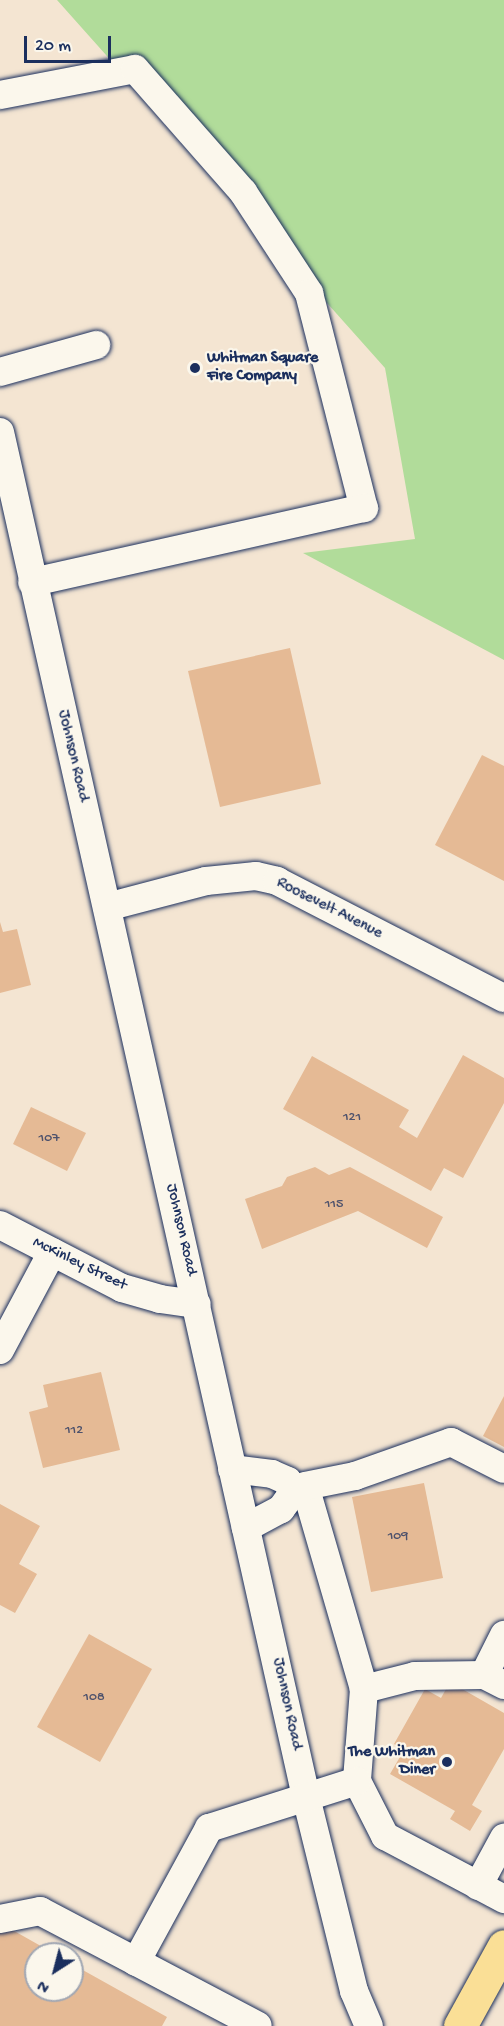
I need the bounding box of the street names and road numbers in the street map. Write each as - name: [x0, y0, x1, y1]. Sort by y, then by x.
- street label: Johnson Road: [52, 708, 92, 804]
- street label: Roosevelt Avenue: [273, 874, 385, 944]
- street label: Johnson Road: [160, 1182, 200, 1278]
- street label: McKinley Street: [29, 1234, 129, 1296]
- street label: Johnson Road: [267, 1656, 305, 1752]

